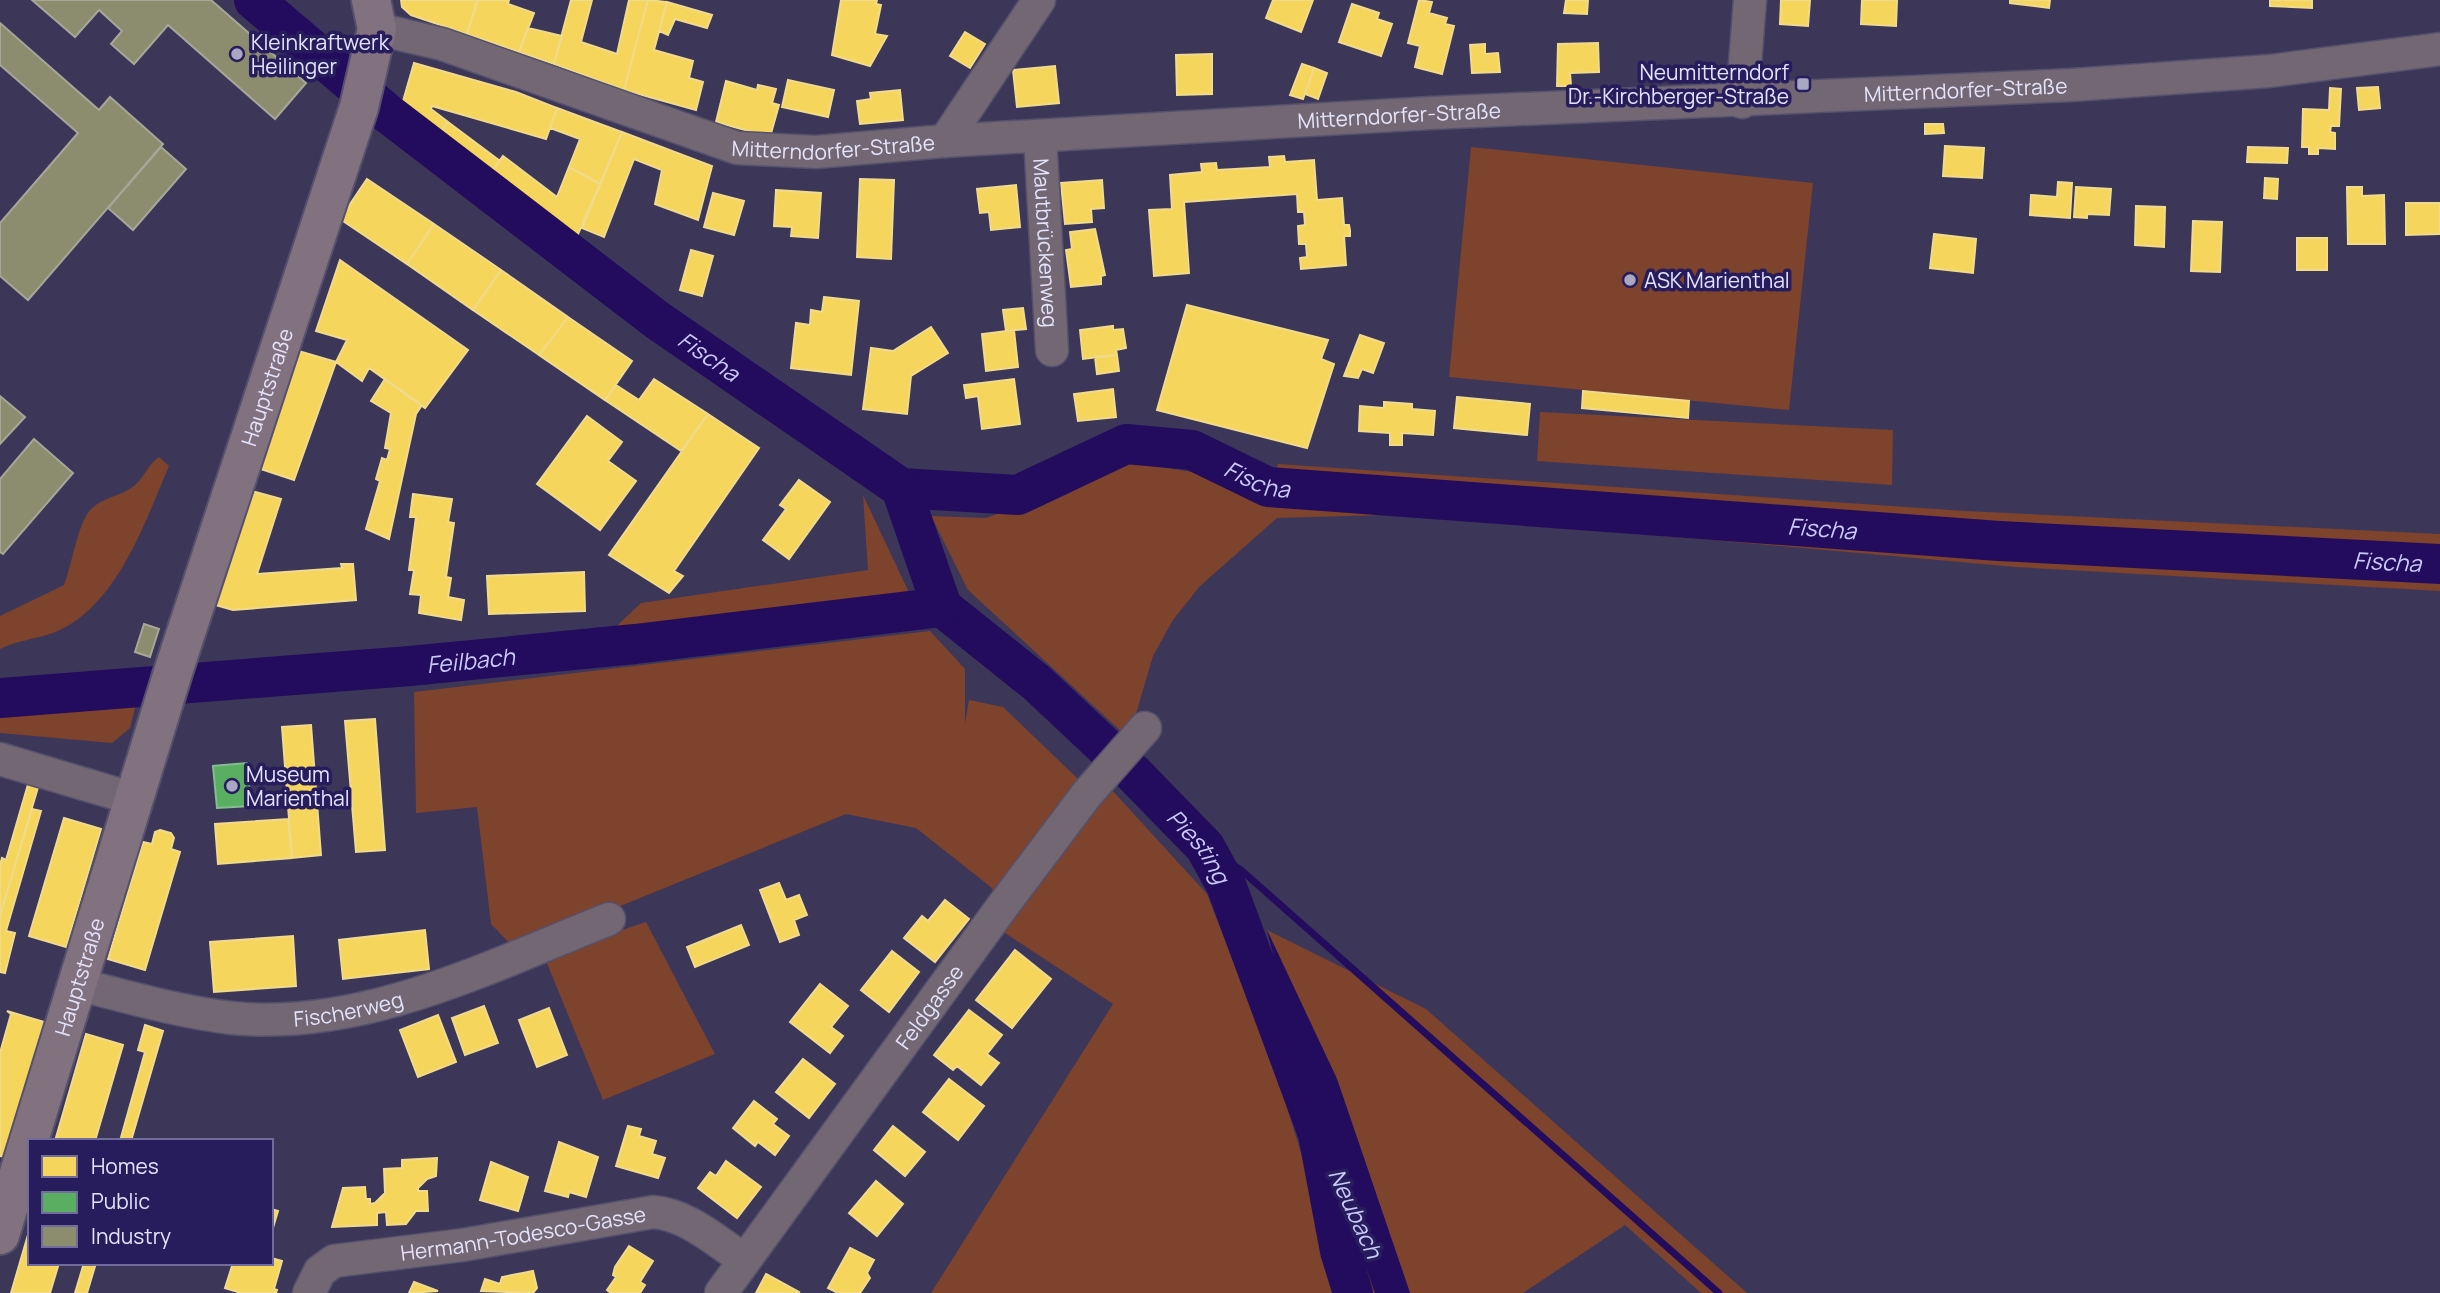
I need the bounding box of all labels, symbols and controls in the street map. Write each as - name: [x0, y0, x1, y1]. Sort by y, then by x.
- place label: Kleinkraftwerk Heilinger: [251, 28, 390, 80]
- marker: Kleinkraftwerk Heilinger: [229, 46, 245, 62]
- place label: Neumitterndorf Dr.-Kirchberger-Straße: [1568, 58, 1790, 110]
- street label: Mitterndorfer-Straße: [1863, 71, 2068, 108]
- marker: Neumitterndorf Dr.-Kirchberger-Straße: [1795, 76, 1811, 92]
- street label: Mitterndorfer-Straße: [1297, 96, 1501, 135]
- street label: Mitterndorfer-Straße: [731, 128, 936, 166]
- street label: Mautbrückenweg: [1027, 157, 1065, 328]
- place label: ASK Marienthal: [1644, 266, 1790, 294]
- marker: ASK Marienthal: [1622, 272, 1638, 288]
- water label: Fischa: [672, 323, 747, 389]
- street label: Hauptstraße: [234, 324, 299, 450]
- water label: Fischa: [1219, 452, 1292, 505]
- water label: Fischa: [1787, 509, 1858, 546]
- water label: Fischa: [2352, 543, 2423, 579]
- water label: Feilbach: [425, 640, 517, 680]
- place label: Museum Marienthal: [246, 760, 350, 812]
- marker: Museum Marienthal: [224, 778, 240, 794]
- water label: Piesting: [1160, 802, 1239, 891]
- street label: Hauptstraße: [48, 914, 111, 1040]
- street label: Feldgasse: [889, 959, 970, 1055]
- street label: Fischerweg: [293, 985, 406, 1033]
- legend: [28, 1139, 273, 1265]
- text: Homes: [91, 1152, 159, 1180]
- water label: Neubach: [1321, 1163, 1391, 1264]
- text: Public: [91, 1187, 150, 1215]
- street label: Hermann-Todesco-Gasse: [399, 1199, 648, 1267]
- text: Industry: [91, 1222, 171, 1250]

